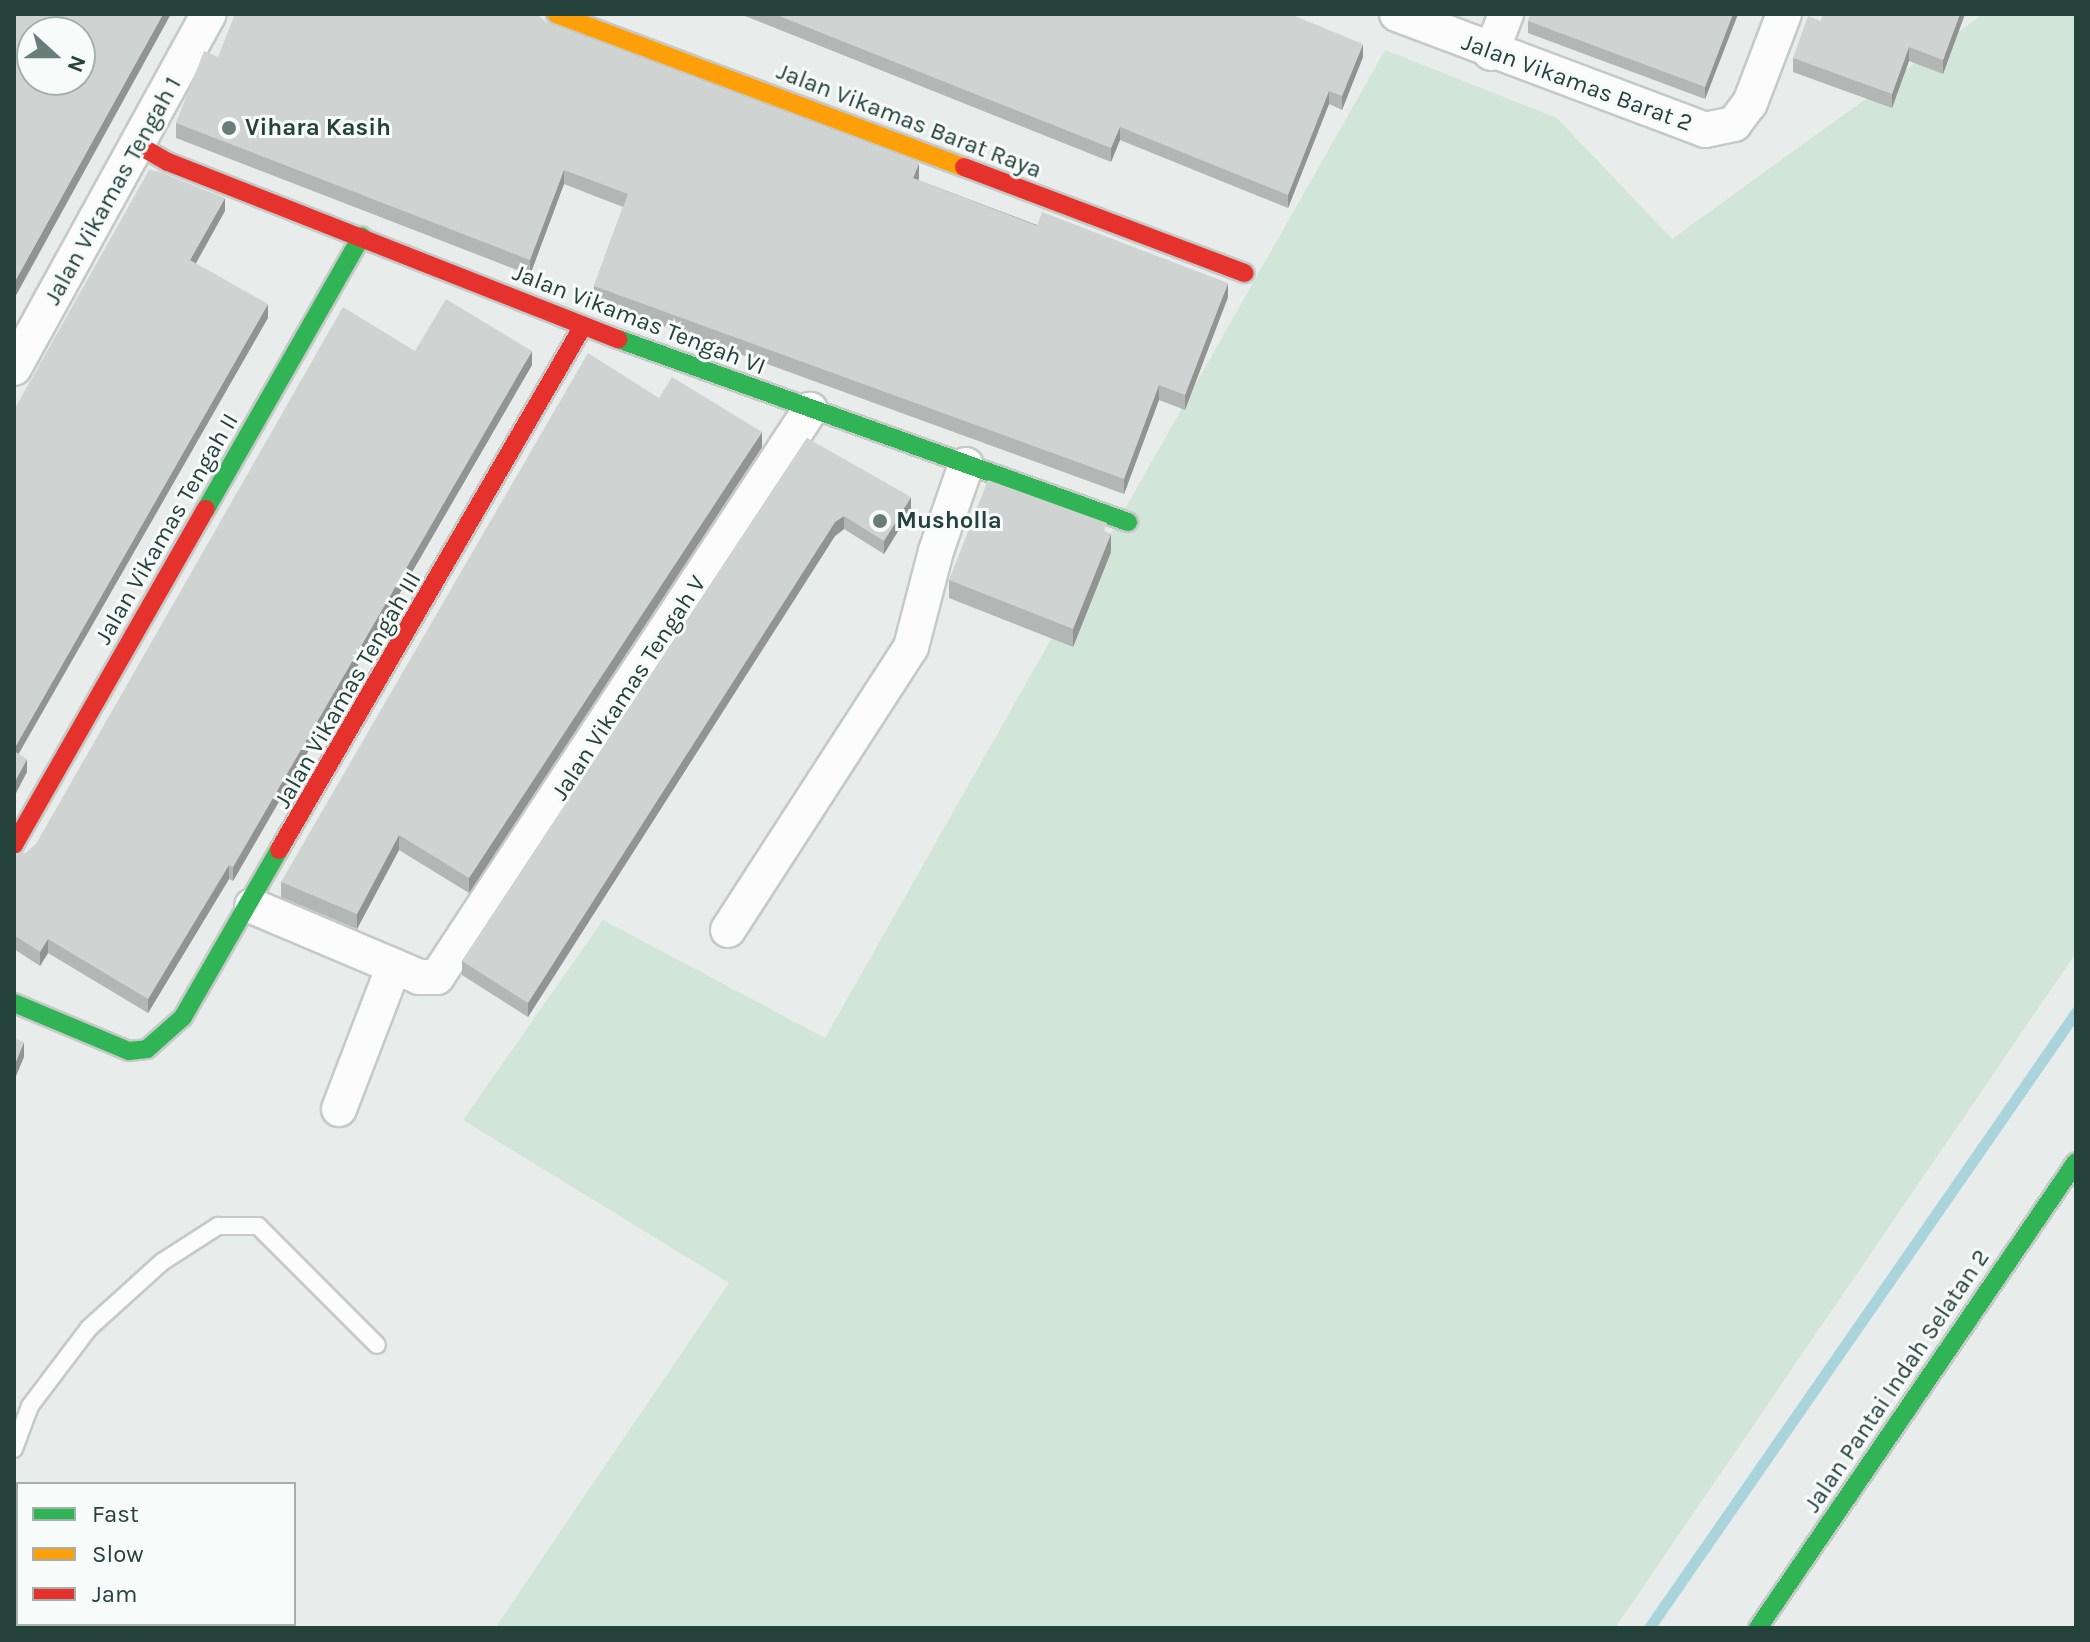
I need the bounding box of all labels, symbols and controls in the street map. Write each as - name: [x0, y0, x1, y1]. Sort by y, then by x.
- north arrow: [16, 16, 96, 96]
- street label: Jalan Vikamas Barat 2: [1458, 28, 1696, 138]
- text: N: [62, 52, 92, 76]
- street label: Jalan Vikamas Barat Raya: [772, 57, 1046, 185]
- street label: Jalan Vikamas Tengah 1: [38, 72, 188, 310]
- place label: Vihara Kasih: [245, 114, 391, 142]
- marker: Vihara Kasih: [220, 119, 238, 137]
- street label: Jalan Vikamas Tengah VI: [508, 258, 770, 382]
- street label: Jalan Vikamas Tengah II: [89, 408, 245, 650]
- place label: Musholla: [896, 507, 1002, 535]
- marker: Musholla: [871, 512, 889, 530]
- street label: Jalan Vikamas Tengah III: [268, 567, 428, 813]
- street label: Jalan Vikamas Tengah V: [546, 570, 712, 806]
- street label: Jalan Pantai Indah Selatan 2: [1798, 1244, 1996, 1518]
- legend: [16, 1482, 296, 1626]
- text: Fast: [92, 1500, 139, 1528]
- text: Slow: [92, 1540, 144, 1568]
- text: Jam: [92, 1580, 137, 1608]

